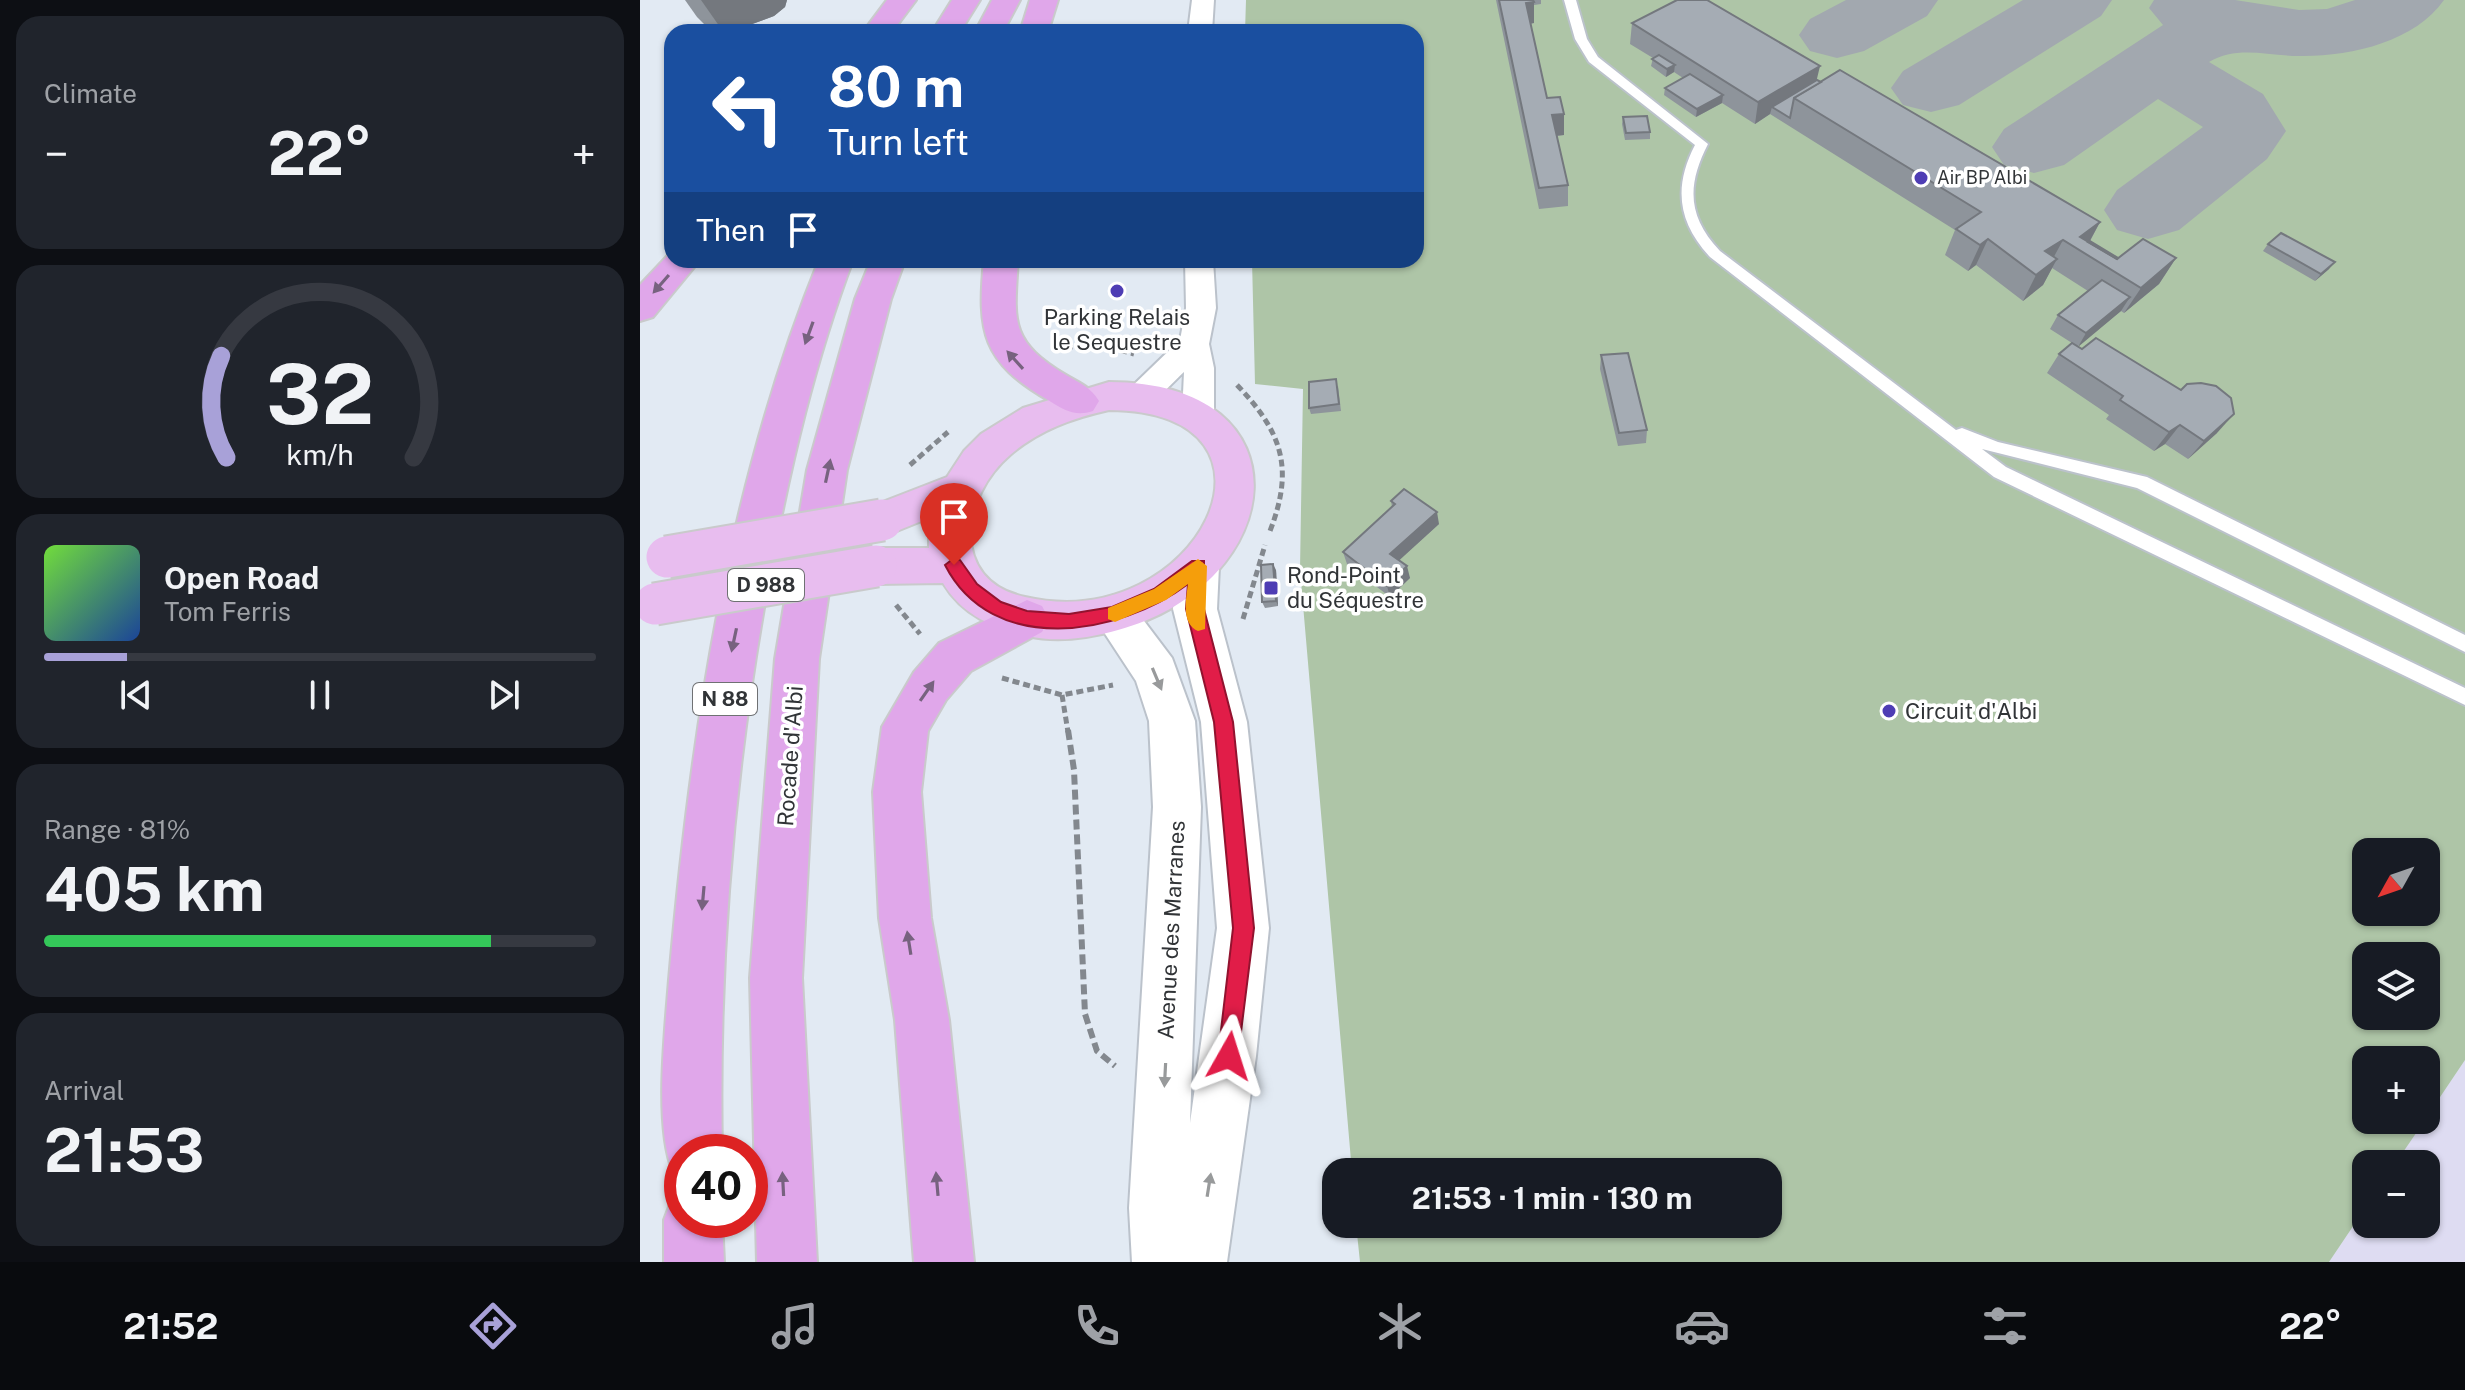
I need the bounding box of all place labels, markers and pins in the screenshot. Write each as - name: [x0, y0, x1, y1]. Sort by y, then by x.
- place label: Air BP Albi: [1937, 167, 2027, 188]
- marker: Air BP Albi: [1912, 169, 1930, 187]
- marker: Parking Relais le Sequestre: [1108, 282, 1126, 300]
- place label: Parking Relais le Sequestre: [1044, 304, 1190, 355]
- pin: [920, 483, 988, 565]
- place label: Rond-Point du Séquestre: [1287, 562, 1424, 613]
- marker: Rond-Point du Séquestre: [1262, 579, 1280, 597]
- place label: Circuit d'Albi: [1905, 698, 2037, 724]
- marker: Circuit d'Albi: [1880, 702, 1898, 720]

